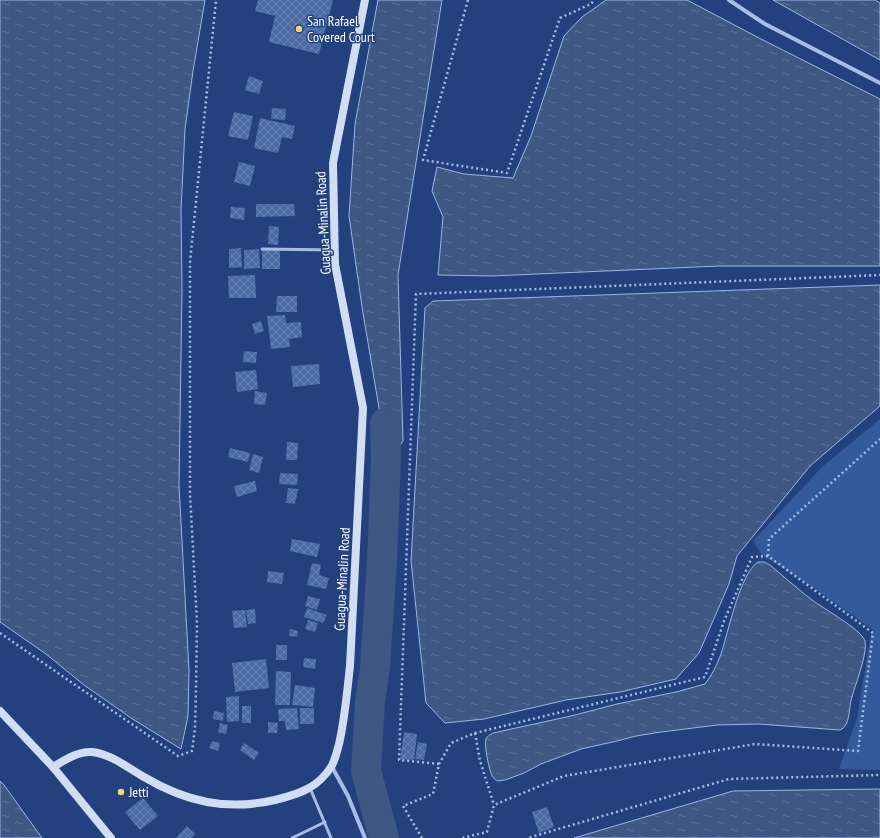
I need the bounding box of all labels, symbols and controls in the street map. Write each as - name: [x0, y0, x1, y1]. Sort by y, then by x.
- place label: San Rafael Covered Court: [307, 12, 375, 46]
- marker: San Rafael Covered Court: [294, 24, 304, 34]
- street label: Guagua-Minalin Road: [311, 171, 335, 275]
- street label: Guagua-Minalin Road: [330, 527, 354, 631]
- place label: Jetti: [128, 783, 149, 801]
- marker: Jetti: [116, 787, 126, 797]

